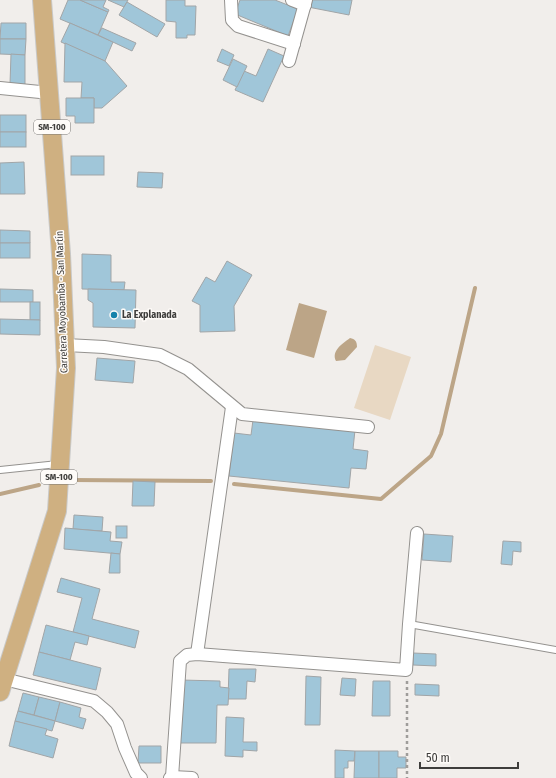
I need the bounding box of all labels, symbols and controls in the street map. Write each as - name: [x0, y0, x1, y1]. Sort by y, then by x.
- road number: SM-100: [34, 120, 70, 134]
- street label: Carretera Moyobamba - San Martín: [53, 231, 70, 373]
- place label: La Explanada: [122, 309, 177, 321]
- marker: La Explanada: [109, 310, 119, 320]
- road number: SM-100: [41, 470, 77, 484]
- scale bar: [420, 744, 518, 770]
- text: 50 m: [426, 751, 450, 765]

